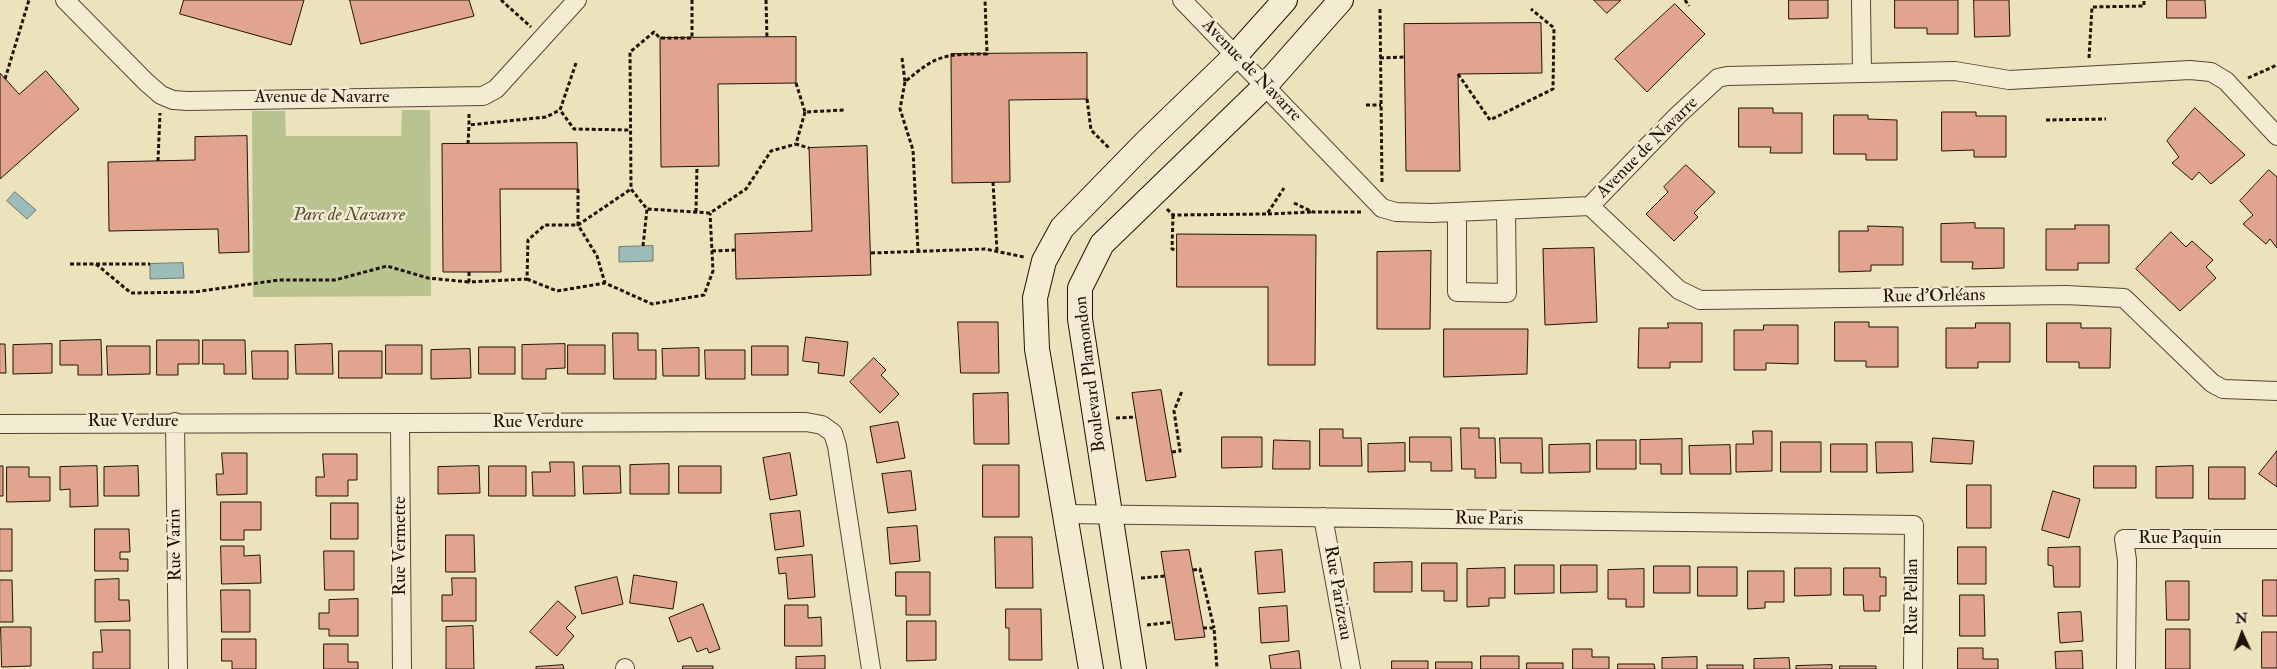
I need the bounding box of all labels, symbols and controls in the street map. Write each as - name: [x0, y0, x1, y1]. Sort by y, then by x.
- street label: Avenue de Navarre: [1196, 15, 1306, 127]
- street label: Avenue de Navarre: [255, 87, 389, 109]
- street label: Avenue de Navarre: [1593, 93, 1703, 203]
- park label: Parc de Navarre: [293, 205, 405, 227]
- street label: Rue d'Orléans: [1882, 285, 1986, 309]
- street label: Boulevard Plamondon: [1071, 295, 1111, 453]
- street label: Rue Verdure: [87, 411, 179, 433]
- street label: Rue Verdure: [492, 412, 584, 434]
- street label: Rue Vermette: [390, 496, 412, 596]
- street label: Rue Varin: [165, 508, 187, 582]
- street label: Rue Paris: [1455, 509, 1523, 531]
- street label: Rue Paquin: [2138, 528, 2222, 550]
- street label: Rue Parizeau: [1318, 544, 1356, 642]
- street label: Rue Pellan: [1902, 559, 1924, 635]
- north arrow: [2217, 609, 2267, 659]
- text: N: [2235, 610, 2248, 627]

